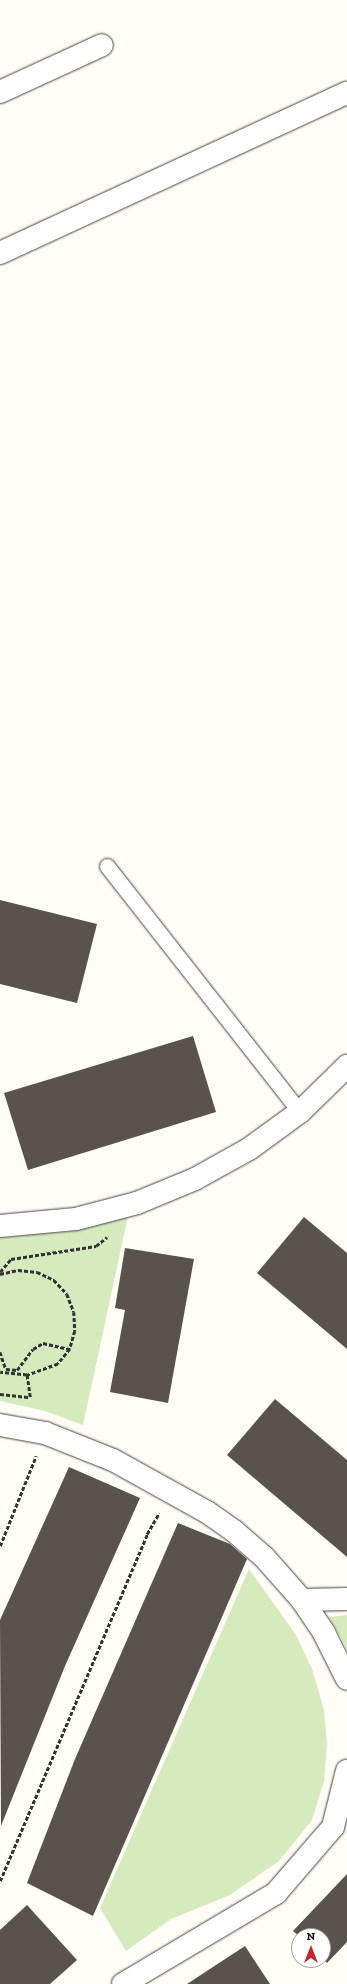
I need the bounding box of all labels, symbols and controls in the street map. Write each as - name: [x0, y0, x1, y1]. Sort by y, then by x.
- north arrow: [291, 1928, 331, 1968]
- text: N: [307, 1930, 315, 1943]

